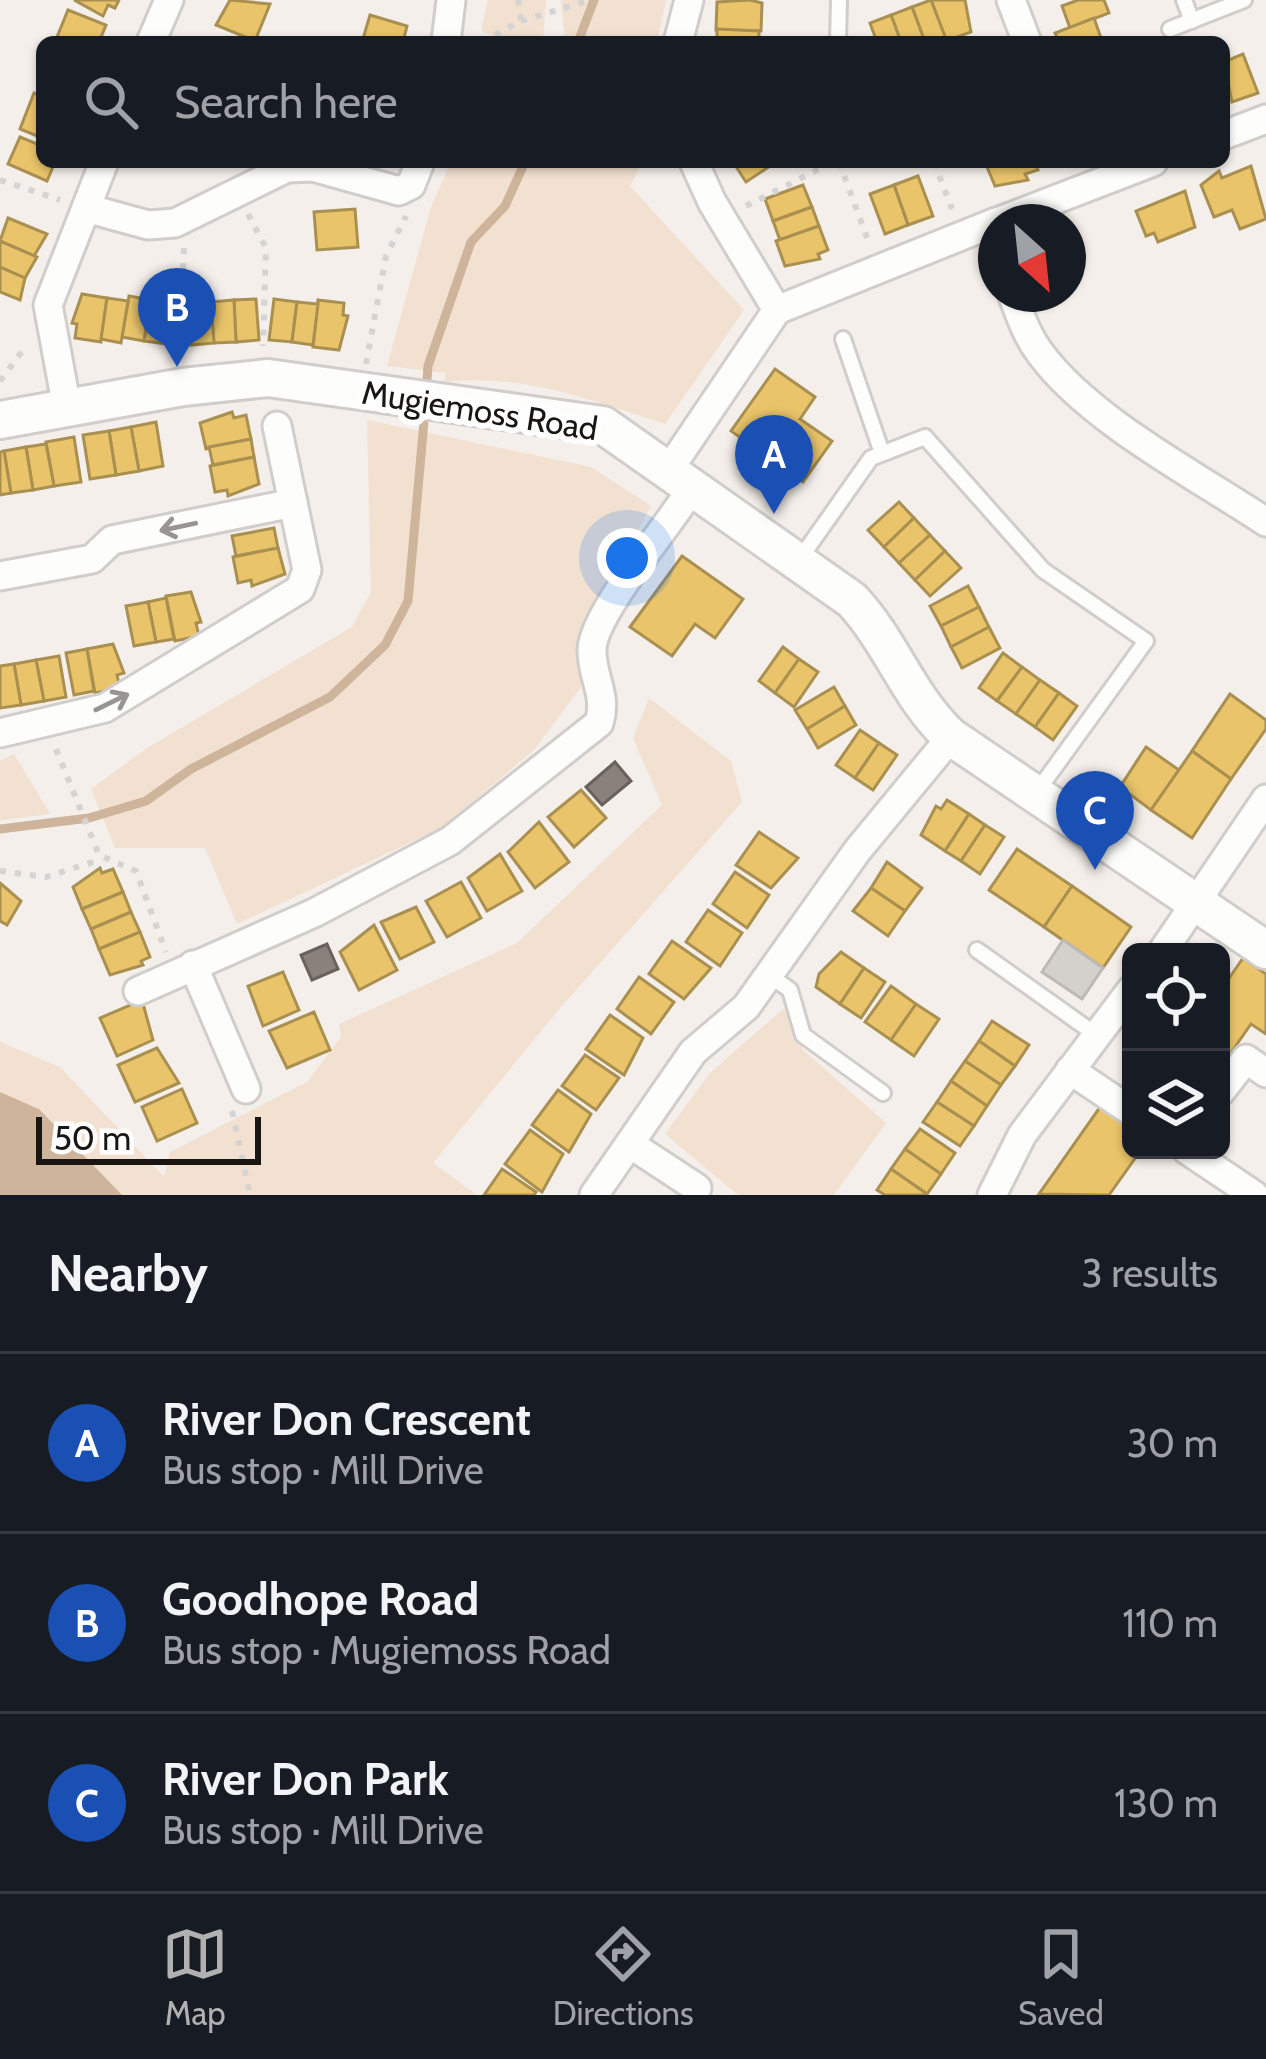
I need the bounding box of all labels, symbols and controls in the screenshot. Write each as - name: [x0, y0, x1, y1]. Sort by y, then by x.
- search box: [36, 36, 1230, 168]
- icon: search: [78, 69, 144, 135]
- text: Search here: [174, 75, 398, 129]
- north arrow: [978, 204, 1086, 312]
- pin: B: [138, 268, 216, 367]
- street label: Mugiemoss Road: [359, 372, 601, 448]
- pin: A: [735, 415, 813, 514]
- one-way arrow: [159, 517, 198, 539]
- your location: [597, 528, 657, 588]
- one-way arrow: [93, 690, 129, 712]
- pin: C: [1056, 771, 1134, 870]
- map controls: [1122, 943, 1230, 1159]
- button: locate: [1122, 943, 1230, 1051]
- button: layers: [1122, 1051, 1230, 1159]
- scale bar: [36, 1111, 261, 1164]
- text: 50 m: [54, 1118, 131, 1158]
- text: Nearby: [48, 1242, 208, 1304]
- text: 3 results: [1081, 1249, 1218, 1297]
- text: River Don Crescent: [162, 1392, 531, 1446]
- text: A: [75, 1419, 99, 1467]
- text: 30 m: [1127, 1419, 1218, 1467]
- text: Bus stop · Mill Drive: [162, 1446, 484, 1494]
- text: Goodhope Road: [162, 1572, 479, 1626]
- text: B: [75, 1599, 99, 1647]
- text: 110 m: [1122, 1599, 1218, 1647]
- text: Bus stop · Mugiemoss Road: [162, 1626, 611, 1674]
- text: River Don Park: [162, 1752, 449, 1806]
- text: C: [75, 1779, 99, 1827]
- text: 130 m: [1114, 1779, 1218, 1827]
- text: Bus stop · Mill Drive: [162, 1806, 484, 1854]
- tab: Map: [162, 1921, 228, 2033]
- tab: Directions: [553, 1921, 694, 2033]
- tab: Saved: [1018, 1921, 1104, 2033]

